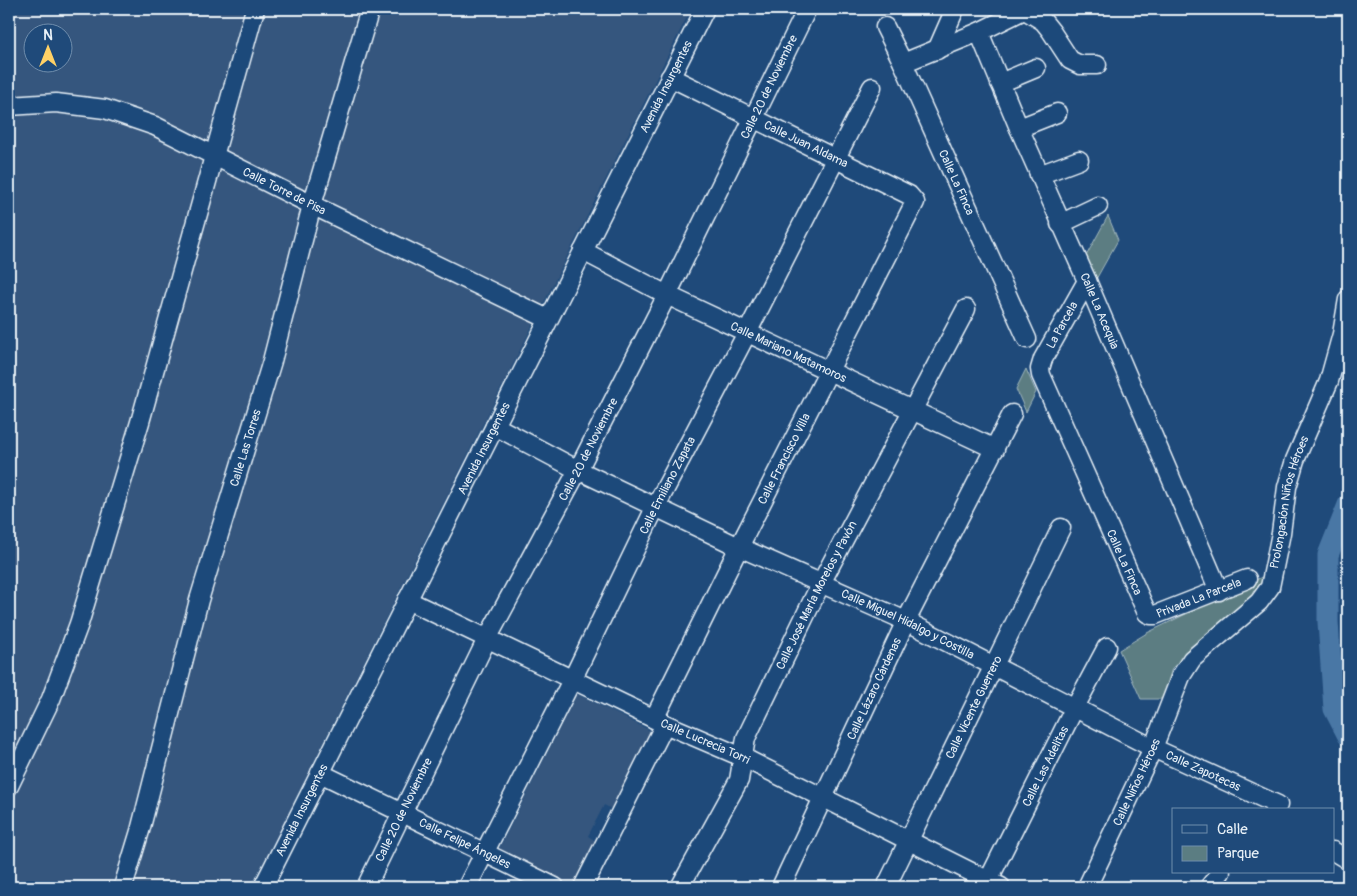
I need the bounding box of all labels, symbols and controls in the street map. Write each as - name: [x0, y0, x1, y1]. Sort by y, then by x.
- north arrow: [22, 22, 72, 72]
- text: N: [43, 27, 53, 44]
- street label: Calle 20 de Noviembre: [738, 33, 801, 141]
- street label: Avenida Insurgentes: [637, 38, 696, 135]
- street label: Calle Juan Aldama: [761, 118, 851, 172]
- street label: Calle La Finca: [935, 147, 977, 218]
- street label: Calle Torre de Pisa: [240, 164, 328, 219]
- street label: Calle La Acequia: [1076, 271, 1122, 352]
- street label: La Parcela: [1043, 299, 1082, 351]
- street label: Calle Mariano Matamoros: [728, 319, 849, 386]
- street label: Calle 20 de Noviembre: [556, 395, 621, 504]
- street label: Avenida Insurgentes: [455, 400, 514, 497]
- street label: Calle Las Torres: [227, 407, 265, 488]
- street label: Calle Francisco Villa: [755, 410, 814, 507]
- street label: Prolongación Niños Héroes: [1267, 433, 1313, 570]
- street label: Calle Emiliano Zapata: [637, 434, 699, 537]
- street label: Calle José María Morelos y Pavón: [773, 518, 861, 672]
- street label: Calle La Finca: [1103, 527, 1145, 598]
- street label: Privada La Parcela: [1154, 575, 1244, 622]
- street label: Calle Miguel Hidalgo y Costilla: [839, 586, 977, 663]
- street label: Calle Lázaro Cárdenas: [844, 635, 905, 742]
- street label: Calle Vicente Guerrero: [943, 653, 1006, 762]
- street label: Calle Lucrecia Torri: [658, 716, 752, 768]
- street label: Calle Las Adelitas: [1019, 723, 1073, 809]
- street label: Calle Niños Héroes: [1110, 736, 1164, 828]
- street label: Calle Zapotecas: [1163, 748, 1244, 795]
- street label: Calle 20 de Noviembre: [372, 755, 436, 864]
- street label: Avenida Insurgentes: [273, 761, 332, 859]
- legend: [1172, 808, 1334, 874]
- street label: Calle Felipe Ángeles: [416, 815, 514, 873]
- text: Calle: [1217, 820, 1248, 839]
- text: Parque: [1217, 844, 1260, 863]

